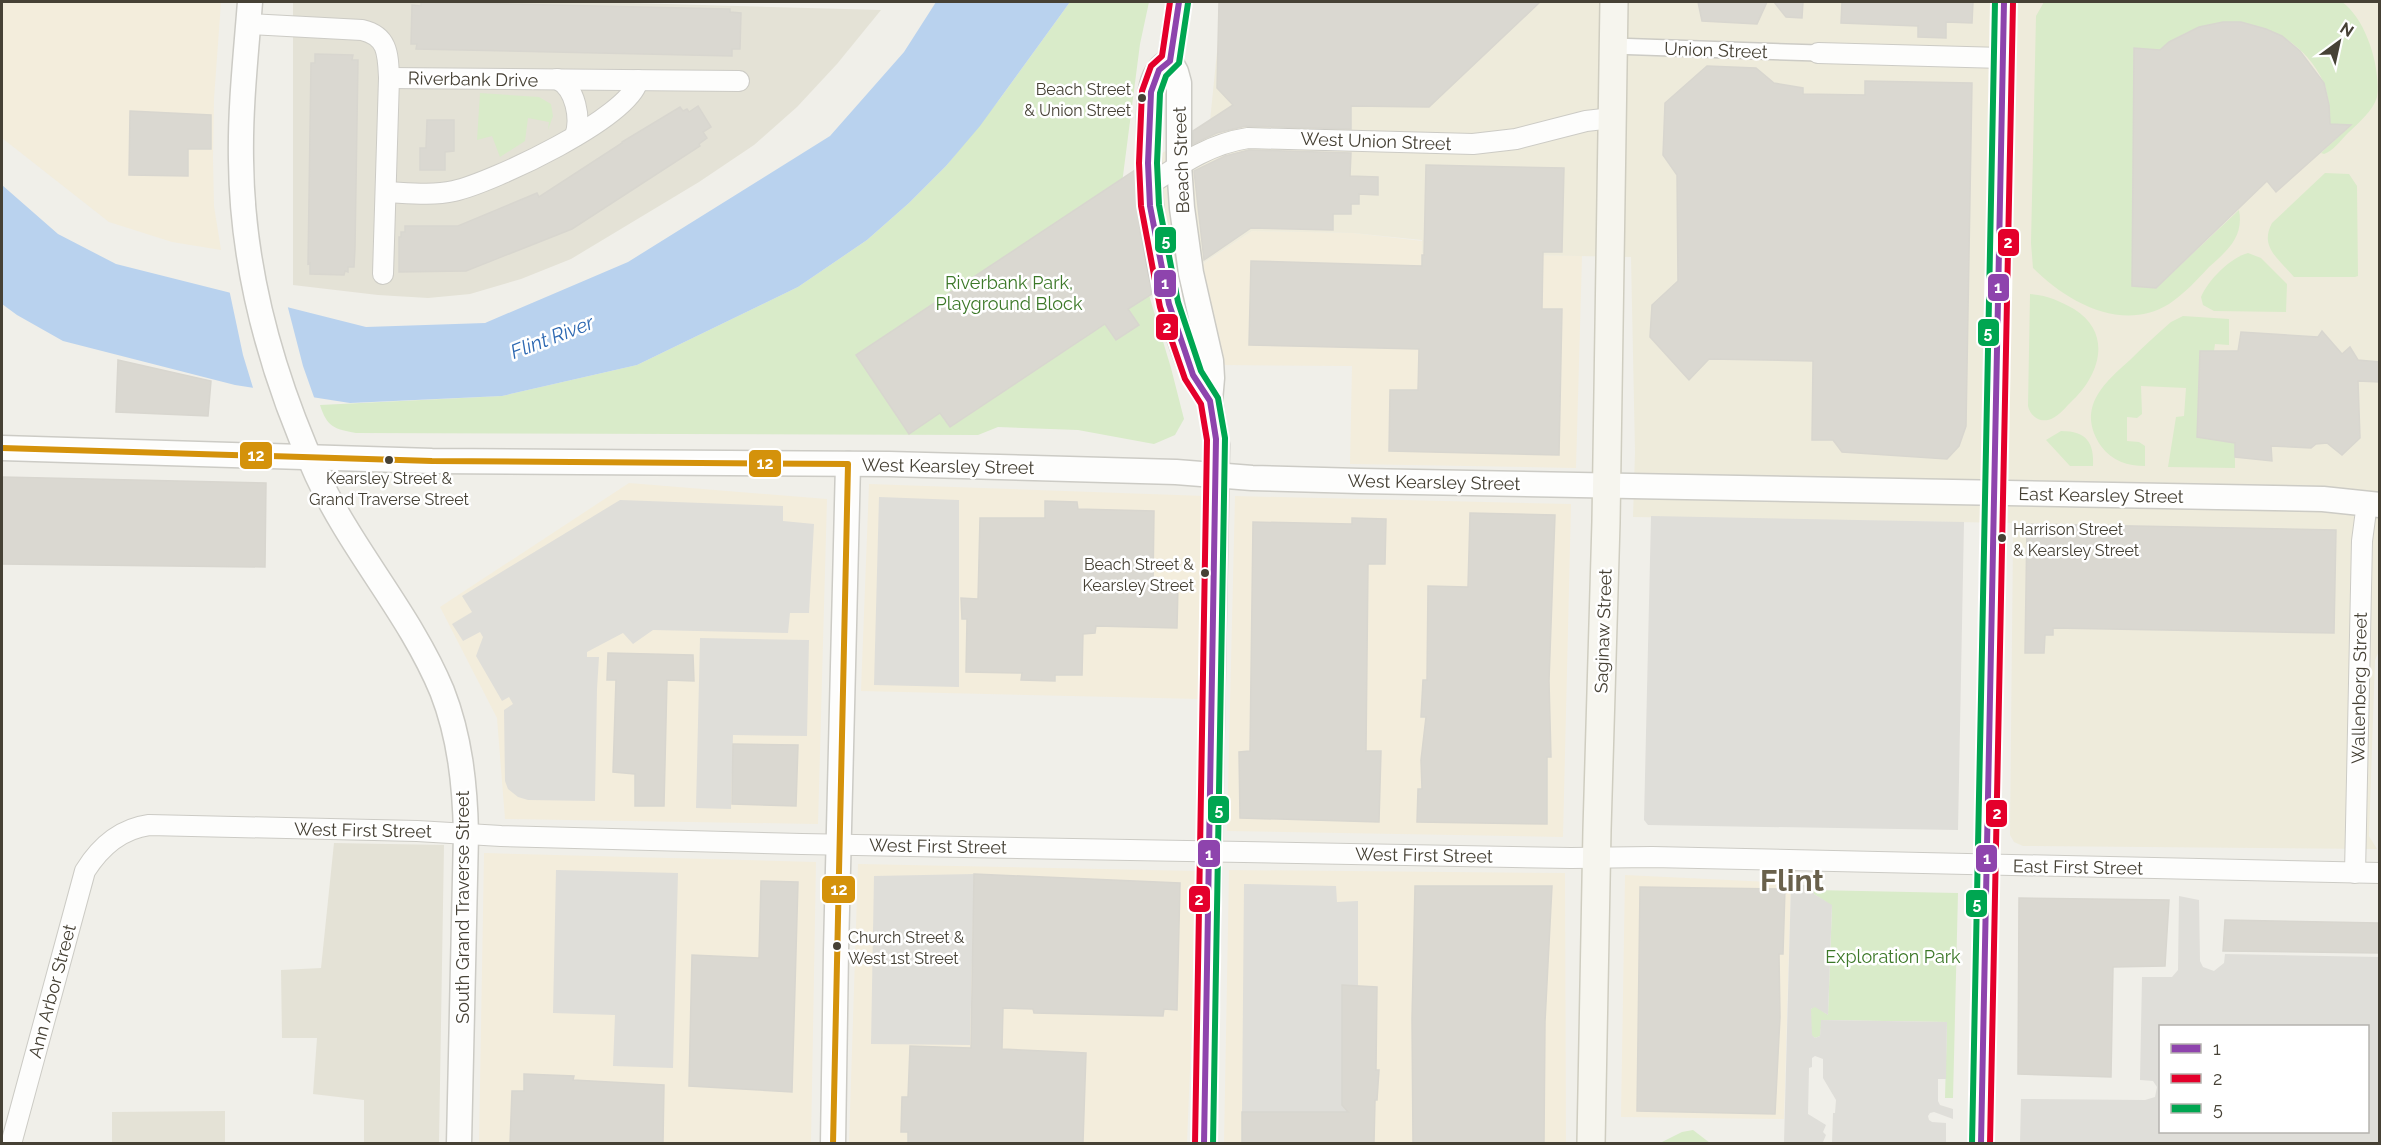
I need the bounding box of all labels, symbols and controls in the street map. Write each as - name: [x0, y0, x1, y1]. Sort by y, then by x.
- north arrow: [2309, 12, 2369, 72]
- text: N: [2337, 19, 2357, 41]
- street label: Union Street: [1664, 38, 1768, 62]
- street label: Riverbank Drive: [408, 67, 539, 91]
- place label: Beach Street & Union Street: [1024, 80, 1132, 120]
- marker: Beach Street & Union Street: [1136, 92, 1148, 104]
- street label: Beach Street: [1169, 106, 1193, 214]
- street label: West Union Street: [1300, 128, 1452, 154]
- line badge: 5: [1154, 226, 1177, 254]
- line badge: 2: [1997, 228, 2020, 257]
- text: 5: [1162, 231, 1171, 250]
- text: 2: [2003, 233, 2013, 252]
- line badge: 1: [1153, 269, 1177, 298]
- park label: Riverbank Park, Playground Block: [936, 272, 1083, 314]
- line badge: 1: [1987, 273, 2010, 302]
- text: 1: [1161, 274, 1169, 293]
- text: 1: [1994, 278, 2002, 297]
- water label: Flint River: [507, 310, 598, 364]
- line badge: 2: [1155, 313, 1179, 341]
- text: 2: [1162, 318, 1172, 337]
- line badge: 5: [1977, 318, 2000, 347]
- text: 5: [1984, 323, 1993, 342]
- line badge: 12: [239, 441, 273, 470]
- text: 12: [248, 446, 264, 465]
- line badge: 12: [748, 449, 782, 478]
- marker: Kearsley Street & Grand Traverse Street: [383, 454, 395, 466]
- text: 12: [757, 454, 773, 473]
- street label: West Kearsley Street: [861, 454, 1035, 478]
- place label: Kearsley Street & Grand Traverse Street: [309, 469, 470, 509]
- street label: West Kearsley Street: [1347, 470, 1521, 494]
- street label: East Kearsley Street: [2018, 483, 2184, 507]
- place label: Harrison Street & Kearsley Street: [2013, 520, 2140, 560]
- marker: Harrison Street & Kearsley Street: [1996, 532, 2008, 544]
- place label: Beach Street & Kearsley Street: [1083, 555, 1195, 595]
- marker: Beach Street & Kearsley Street: [1199, 567, 1211, 579]
- street label: Saginaw Street: [1590, 568, 1616, 694]
- street label: Wallenberg Street: [2347, 612, 2371, 764]
- street label: South Grand Traverse Street: [452, 790, 473, 1024]
- line badge: 5: [1207, 795, 1230, 824]
- line badge: 2: [1985, 799, 2008, 828]
- text: 5: [1215, 800, 1224, 819]
- text: 2: [1992, 804, 2002, 823]
- street label: West First Street: [294, 818, 432, 842]
- street label: West First Street: [869, 834, 1007, 858]
- line badge: 1: [1197, 839, 1221, 868]
- street label: West First Street: [1355, 843, 1493, 867]
- line badge: 1: [1975, 844, 1998, 873]
- text: 1: [1205, 845, 1213, 864]
- text: 1: [1983, 849, 1991, 868]
- street label: East First Street: [2013, 855, 2143, 879]
- district label: Flint: [1760, 863, 1824, 898]
- line badge: 12: [821, 875, 856, 904]
- text: 12: [831, 880, 847, 899]
- line badge: 2: [1188, 885, 1211, 913]
- line badge: 5: [1965, 889, 1988, 918]
- text: 2: [1194, 890, 1204, 909]
- text: 5: [1973, 894, 1982, 913]
- street label: Ann Arbor Street: [24, 922, 80, 1060]
- place label: Church Street & West 1st Street: [848, 928, 965, 968]
- marker: Church Street & West 1st Street: [831, 940, 843, 952]
- park label: Exploration Park: [1825, 946, 1961, 967]
- legend: [2159, 1025, 2369, 1133]
- text: 1: [2213, 1038, 2221, 1059]
- text: 2: [2213, 1068, 2222, 1089]
- text: 5: [2213, 1098, 2223, 1119]

